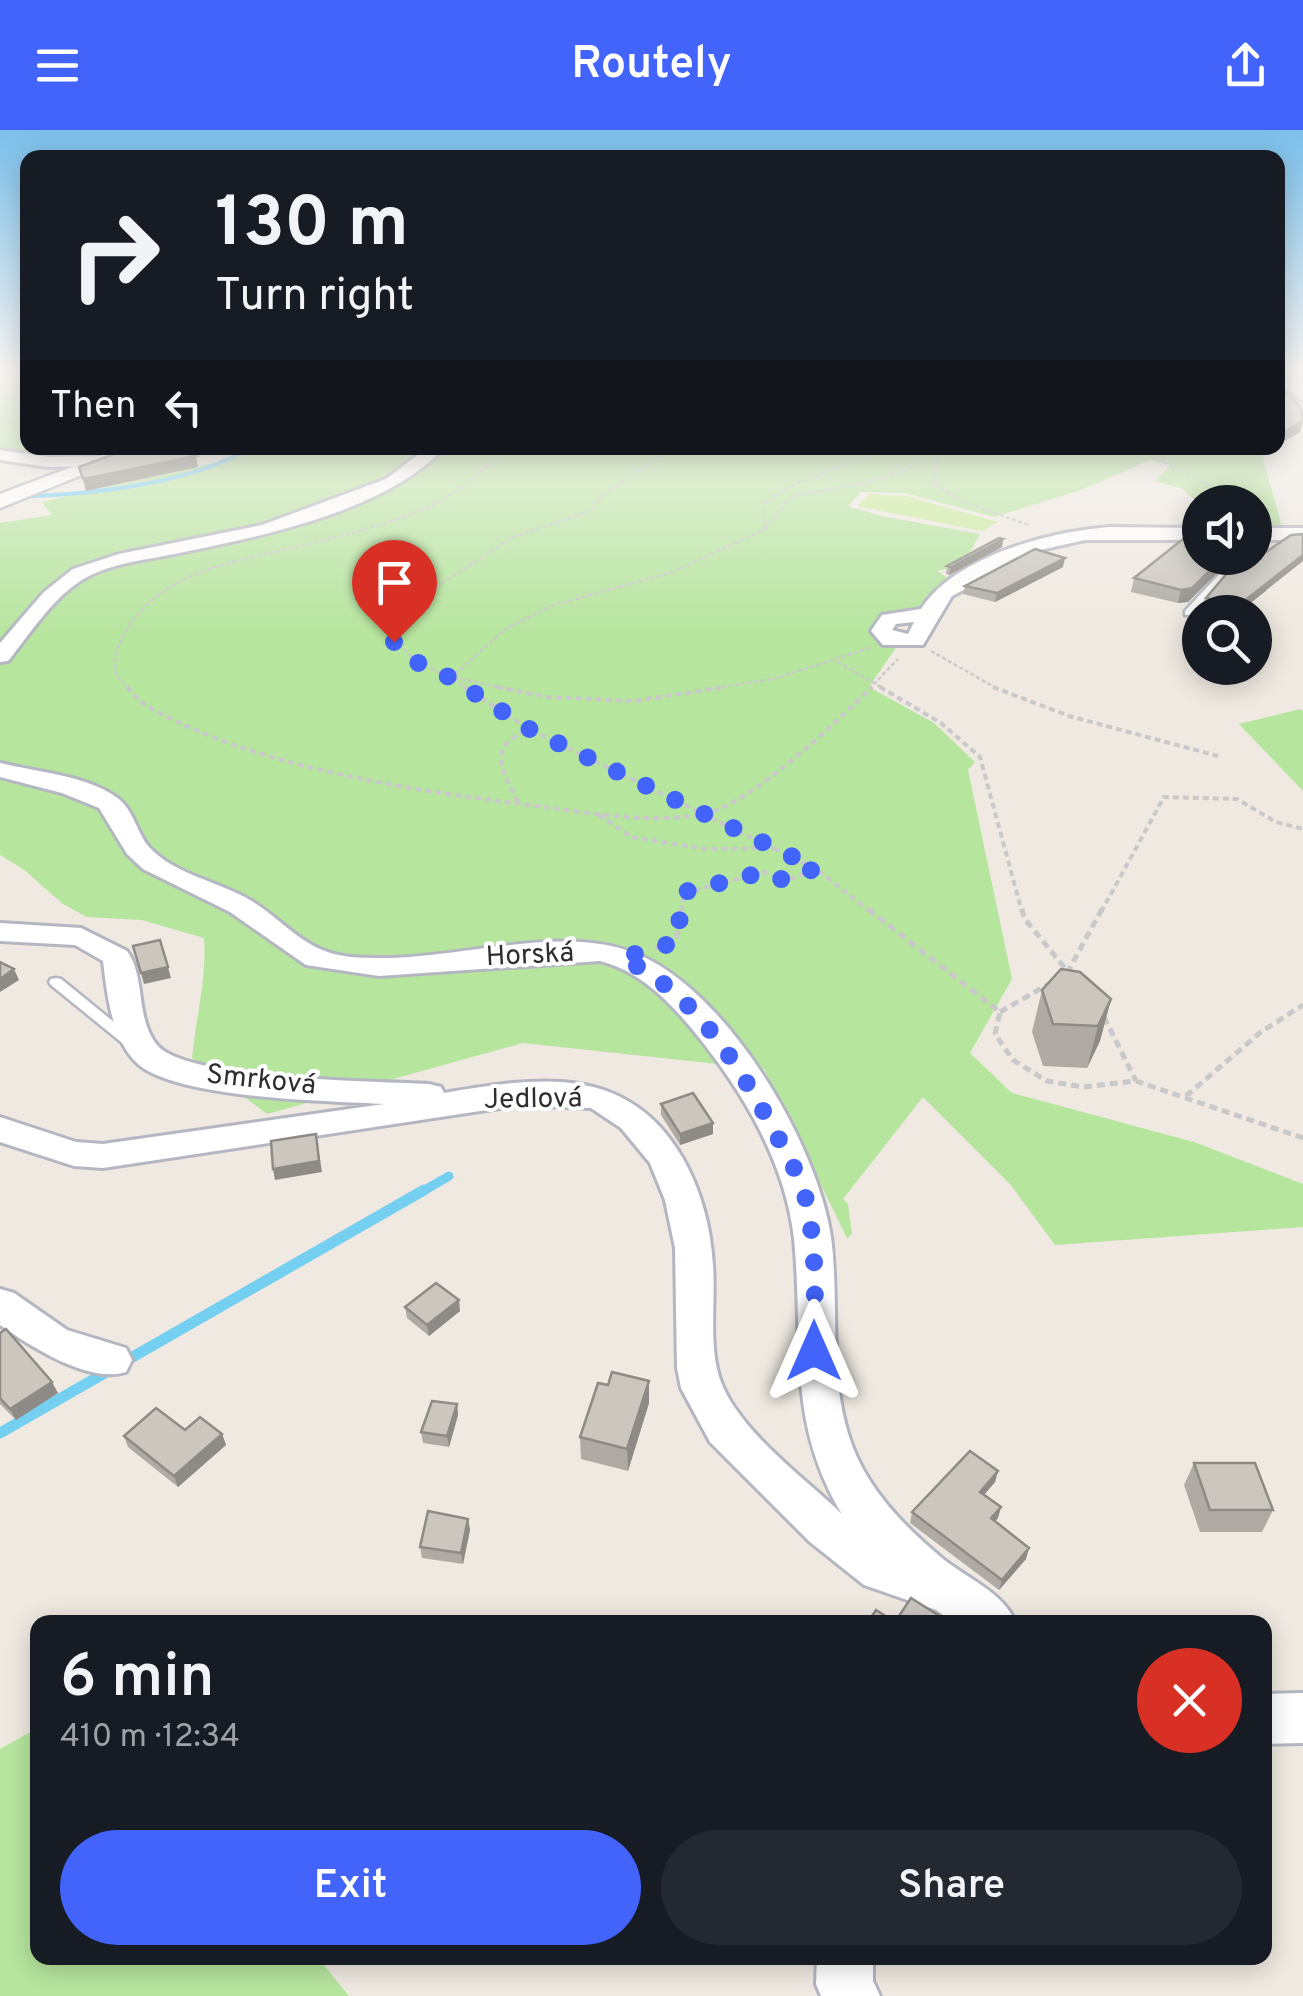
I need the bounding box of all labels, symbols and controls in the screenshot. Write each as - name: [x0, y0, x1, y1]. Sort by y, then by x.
- text: Routely: [571, 37, 732, 94]
- icon: menu: [30, 38, 85, 93]
- icon: share: [1218, 38, 1273, 93]
- text: 130 m: [215, 182, 409, 271]
- icon: right: [50, 190, 180, 320]
- text: Turn right: [215, 269, 414, 326]
- icon: left: [156, 380, 211, 435]
- text: Then: [50, 383, 136, 432]
- map controls: [1182, 485, 1272, 685]
- button: sound: [1182, 485, 1272, 575]
- pin: [352, 540, 437, 643]
- icon: arrive: [367, 555, 422, 610]
- button: search: [1182, 595, 1272, 685]
- street label: Horská: [485, 936, 575, 976]
- street label: Smrková: [204, 1057, 318, 1105]
- street label: Jedlová: [483, 1081, 583, 1119]
- position arrow: [762, 1299, 866, 1403]
- text: 6 min: [60, 1642, 214, 1718]
- button: close: [1137, 1648, 1242, 1753]
- text: 410 m · 12:34: [60, 1718, 240, 1758]
- button: Exit: [60, 1830, 641, 1945]
- button: Share: [661, 1830, 1242, 1945]

